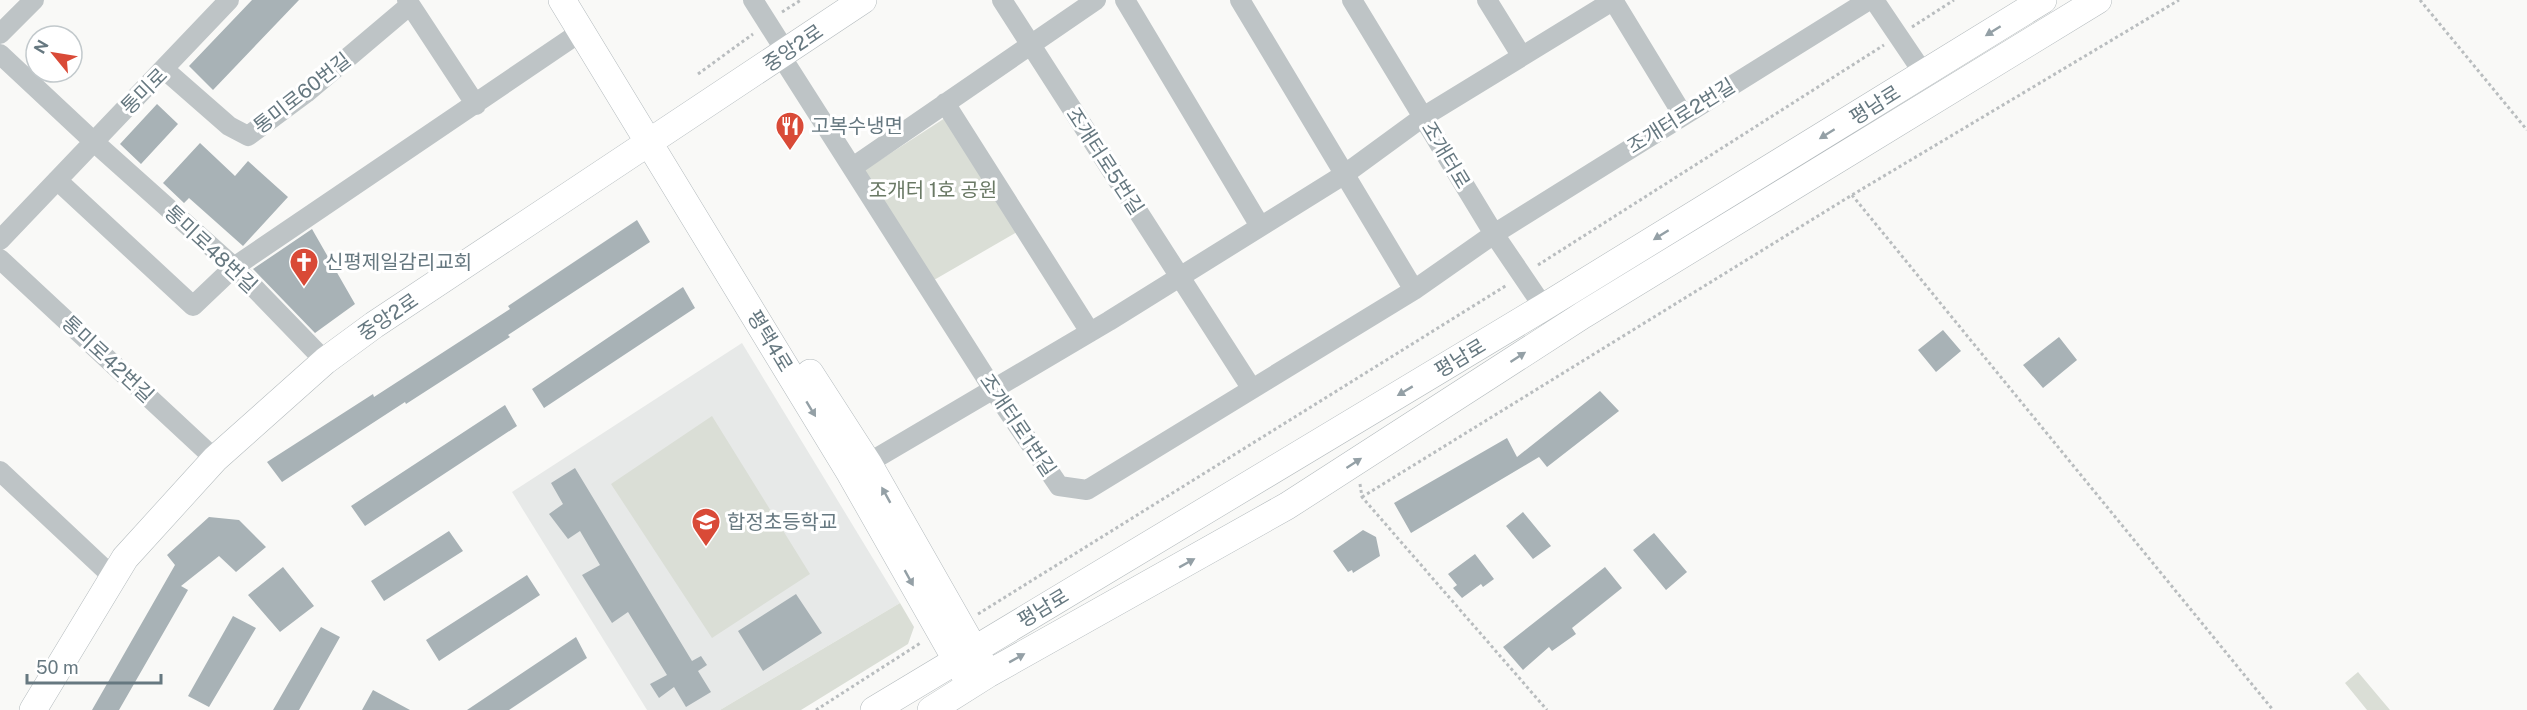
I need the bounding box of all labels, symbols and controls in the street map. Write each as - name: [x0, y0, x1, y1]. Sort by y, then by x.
- street label: 중앙2로: [758, 19, 828, 77]
- north arrow: [24, 24, 84, 84]
- one-way arrow: [1985, 26, 2002, 37]
- text: N: [30, 37, 53, 57]
- street label: 통미로60번길: [249, 48, 355, 138]
- street label: 통미로: [116, 63, 172, 119]
- street label: 조개터로2번길: [1623, 73, 1739, 159]
- street label: 평남로: [1845, 80, 1905, 130]
- street label: 조개터로5번길: [1061, 103, 1149, 219]
- restaurant icon: 고복수냉면: [774, 110, 806, 152]
- place label: 고복수냉면: [811, 114, 903, 138]
- street label: 조개터로: [1417, 117, 1475, 193]
- one-way arrow: [1819, 128, 1835, 139]
- park label: 조개터 1호 공원: [869, 178, 997, 202]
- street label: 통미로48번길: [160, 200, 262, 298]
- one-way arrow: [1653, 230, 1669, 241]
- church icon: 신평제일감리교회: [288, 246, 320, 288]
- place label: 신평제일감리교회: [325, 250, 472, 274]
- street label: 중앙2로: [353, 288, 423, 346]
- street label: 평택4로: [742, 306, 798, 376]
- street label: 통미로42번길: [57, 310, 159, 408]
- street label: 평남로: [1430, 333, 1490, 383]
- one-way arrow: [1509, 351, 1526, 362]
- street label: 조개터로1번길: [975, 369, 1061, 481]
- one-way arrow: [1396, 386, 1413, 396]
- one-way arrow: [806, 401, 816, 418]
- one-way arrow: [1346, 458, 1362, 469]
- one-way arrow: [882, 487, 892, 504]
- school or university icon: 합정초등학교: [690, 506, 722, 548]
- place label: 합정초등학교: [727, 510, 837, 534]
- one-way arrow: [1179, 558, 1196, 568]
- one-way arrow: [903, 570, 914, 586]
- street label: 평남로: [1013, 583, 1073, 633]
- scale bar: [27, 647, 160, 685]
- one-way arrow: [1008, 653, 1025, 663]
- text: 50 m: [36, 657, 79, 678]

